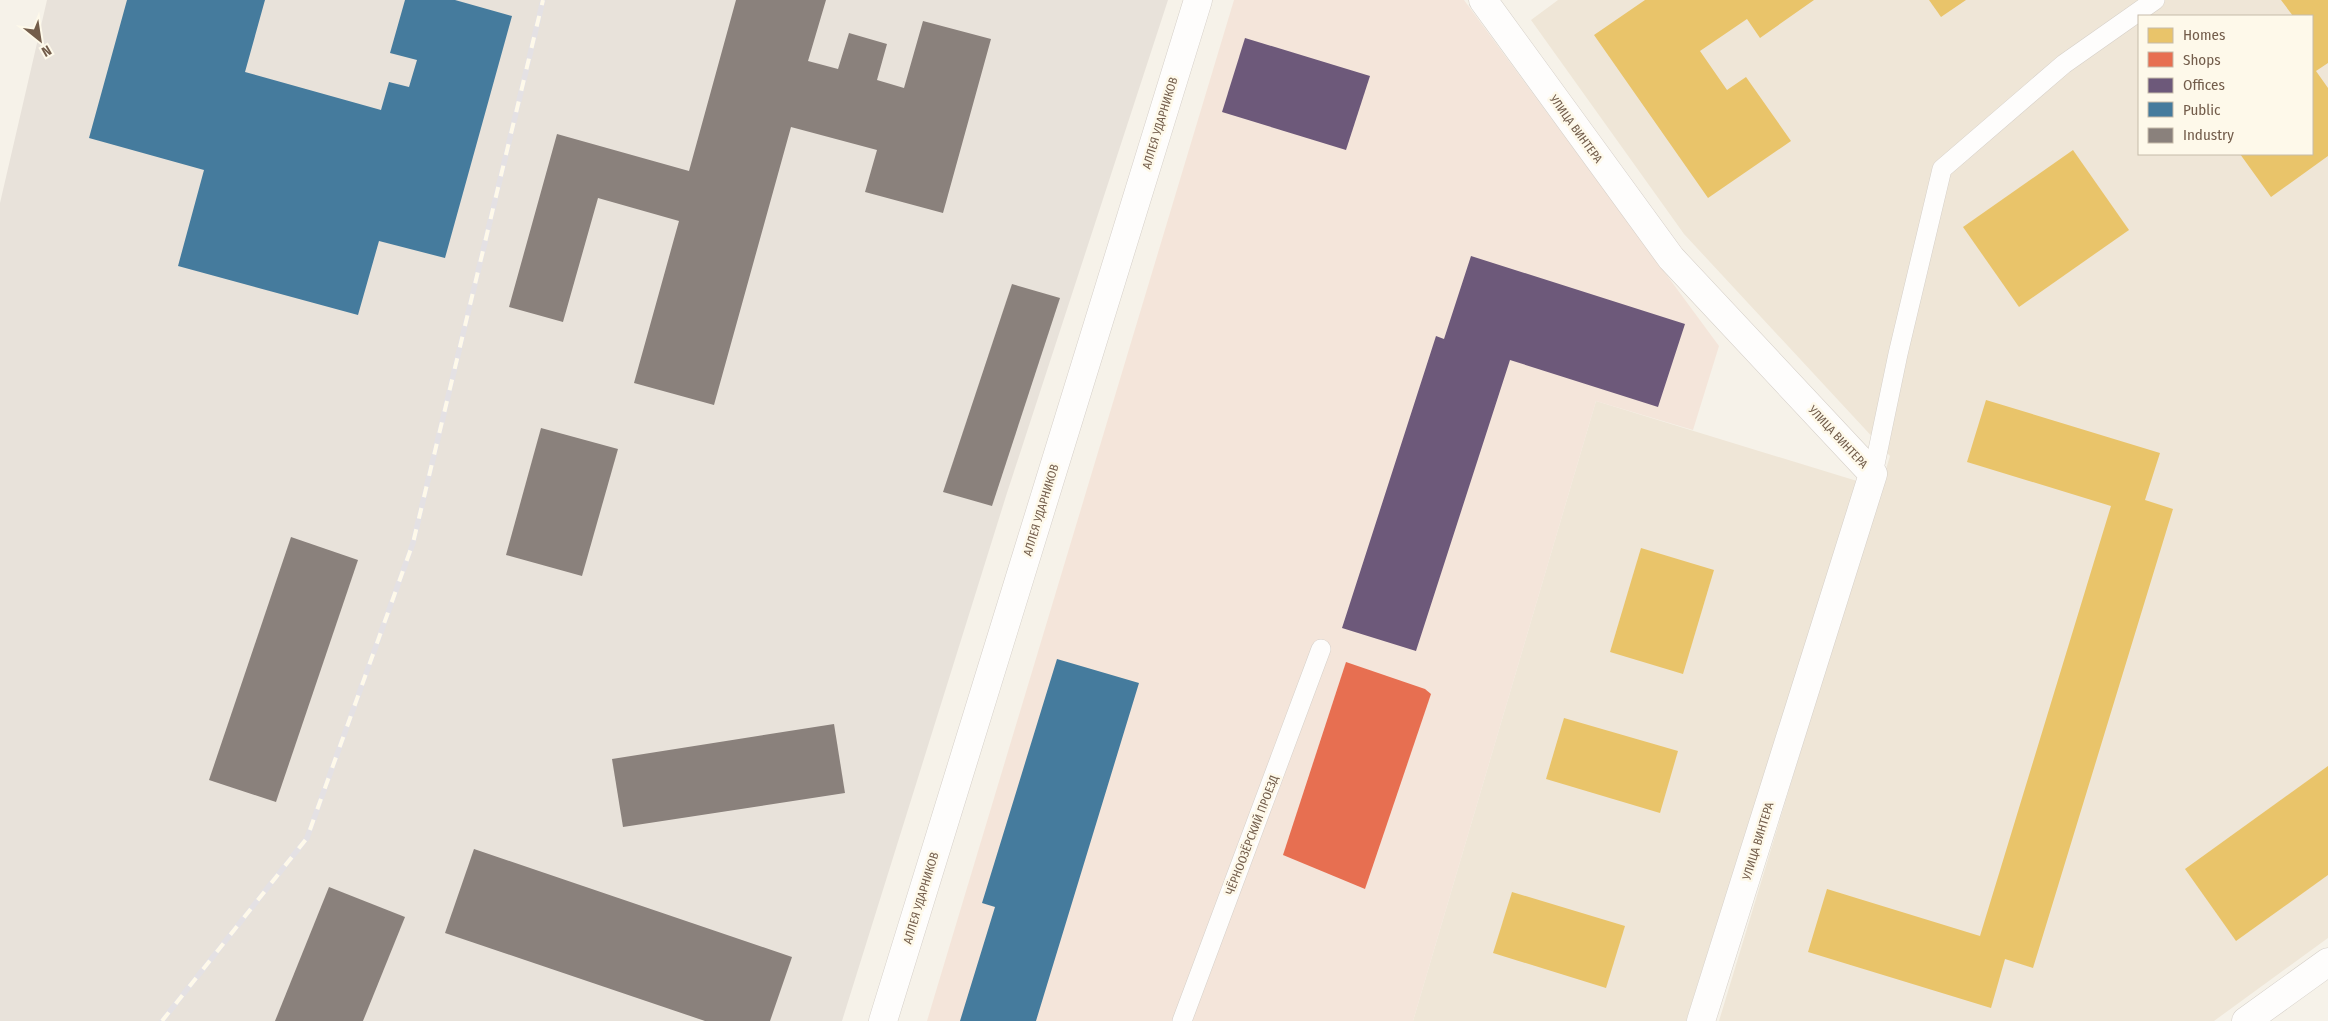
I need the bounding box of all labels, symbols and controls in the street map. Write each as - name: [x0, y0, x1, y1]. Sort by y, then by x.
- north arrow: [15, 15, 65, 65]
- legend: [2138, 15, 2313, 155]
- text: Homes: [2183, 26, 2225, 44]
- text: N: [38, 41, 54, 60]
- text: Shops: [2183, 51, 2221, 69]
- street label: АЛЛЕЯ УДАРНИКОВ: [1139, 75, 1181, 171]
- text: Offices: [2183, 76, 2225, 94]
- street label: УЛИЦА ВИНТЕРА: [1546, 92, 1606, 166]
- text: Public: [2183, 101, 2221, 119]
- text: Industry: [2183, 126, 2234, 144]
- street label: УЛИЦА ВИНТЕРА: [1805, 402, 1871, 472]
- street label: АЛЛЕЯ УДАРНИКОВ: [1020, 462, 1062, 558]
- street label: ЧЁРНООЗЁРСКИЙ ПРОЕЗД: [1222, 773, 1281, 897]
- street label: УЛИЦА ВИНТЕРА: [1739, 800, 1777, 882]
- street label: АЛЛЕЯ УДАРНИКОВ: [900, 850, 942, 946]

